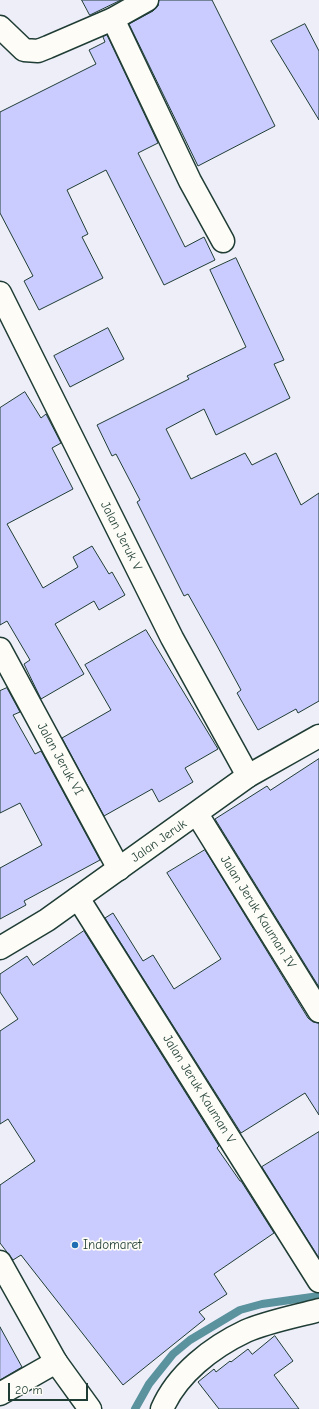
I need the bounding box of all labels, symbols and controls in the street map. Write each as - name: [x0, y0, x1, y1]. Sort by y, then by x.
- street label: Jalan Jeruk V: [97, 499, 145, 573]
- street label: Jalan Jeruk VI: [34, 720, 86, 798]
- street label: Jalan Jeruk: [128, 816, 190, 866]
- street label: Jalan Jeruk Kauman IV: [217, 853, 299, 971]
- street label: Jalan Jeruk Kauman V: [159, 1032, 239, 1146]
- place label: Indomaret: [83, 1237, 142, 1253]
- marker: Indomaret: [70, 1240, 80, 1250]
- scale bar: [10, 1375, 90, 1401]
- text: 20 m: [15, 1383, 43, 1397]

